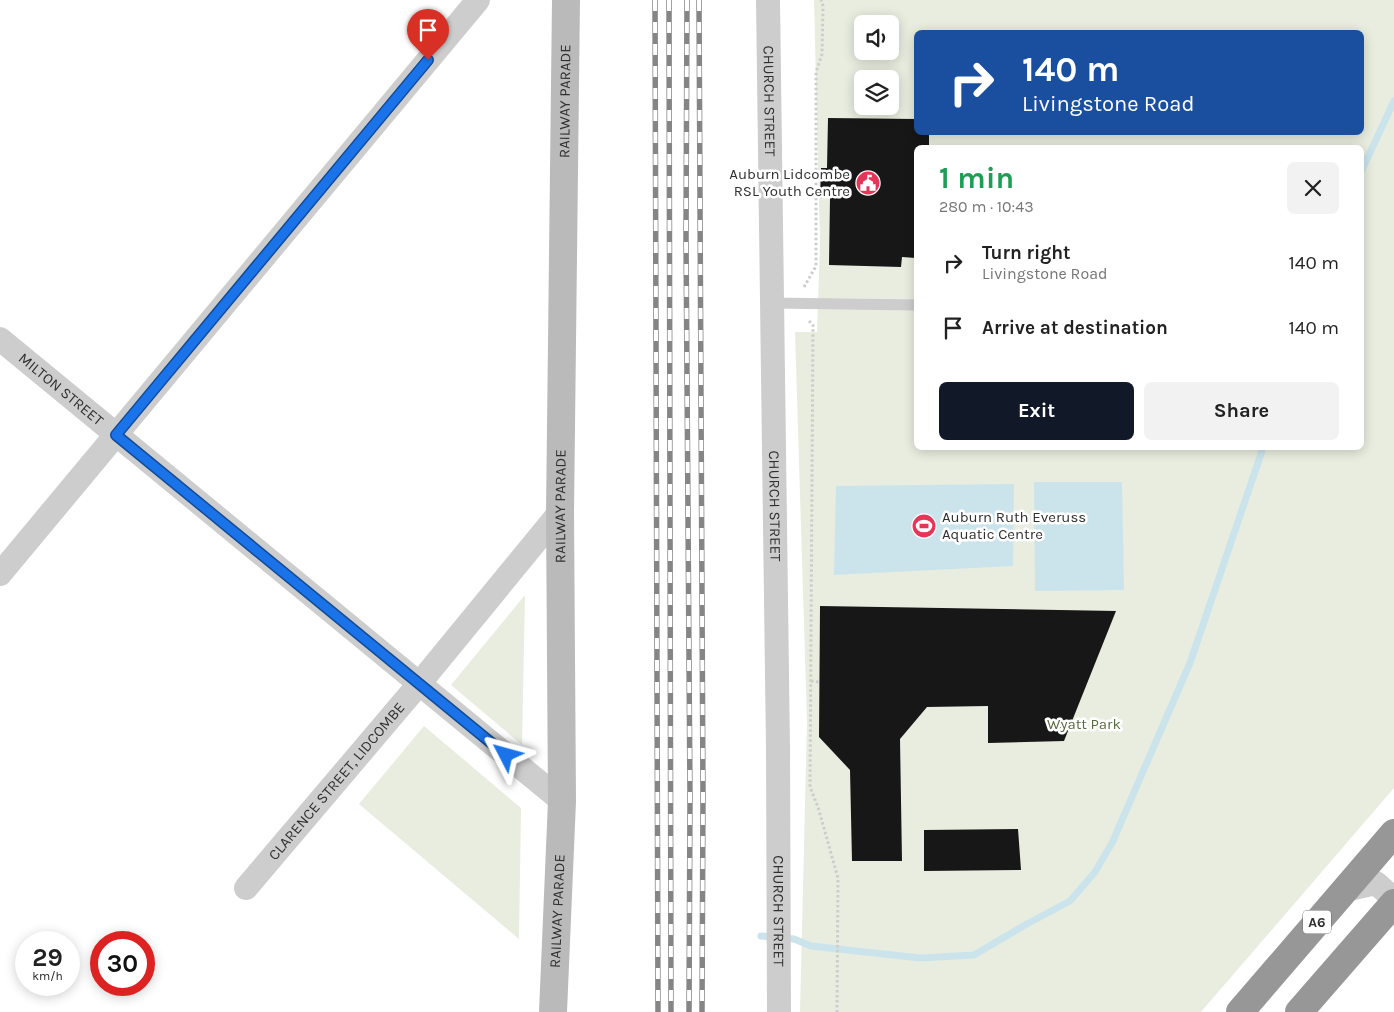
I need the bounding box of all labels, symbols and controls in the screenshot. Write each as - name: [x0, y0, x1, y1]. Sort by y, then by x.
- pin: [407, 9, 449, 60]
- map controls: [854, 15, 899, 115]
- button: sound: [854, 15, 899, 60]
- icon: arrive: [414, 16, 442, 44]
- street label: RAILWAY PARADE: [555, 44, 574, 158]
- street label: CHURCH STREET: [760, 45, 779, 157]
- text: 140 m: [1022, 49, 1120, 90]
- icon: right: [939, 50, 1004, 115]
- button: layers: [854, 70, 899, 115]
- text: Livingstone Road: [1022, 91, 1194, 117]
- text: 1 min: [939, 160, 1014, 196]
- button: close: [1287, 162, 1339, 214]
- place label: Auburn Lidcombe RSL Youth Centre: [729, 165, 850, 200]
- public building icon: Auburn Lidcombe RSL Youth Centre: [855, 170, 881, 196]
- text: 280 m · 10:43: [939, 197, 1034, 216]
- text: Turn right: [982, 242, 1071, 264]
- icon: right: [939, 249, 967, 277]
- text: 140 m: [1289, 252, 1339, 274]
- text: Livingstone Road: [982, 264, 1107, 283]
- icon: arrive: [939, 314, 967, 342]
- text: Arrive at destination: [982, 317, 1168, 339]
- text: 140 m: [1289, 317, 1339, 339]
- street label: MILTON STREET: [15, 349, 107, 430]
- button: Exit: [939, 382, 1134, 440]
- button: Share: [1144, 382, 1339, 440]
- street label: RAILWAY PARADE: [551, 449, 570, 563]
- street label: CHURCH STREET: [765, 450, 785, 562]
- place label: Auburn Ruth Everuss Aquatic Centre: [942, 508, 1086, 543]
- sports icon: Auburn Ruth Everuss Aquatic Centre: [911, 513, 937, 539]
- street label: CLARENCE STREET, LIDCOMBE: [265, 699, 409, 864]
- park label: Wyatt Park: [1047, 715, 1121, 733]
- position arrow: [479, 728, 531, 780]
- street label: RAILWAY PARADE: [546, 854, 569, 968]
- street label: CHURCH STREET: [769, 855, 788, 967]
- road number: A6: [1303, 910, 1331, 934]
- speed limit sign: 30: [90, 931, 155, 996]
- text: 29: [32, 943, 63, 972]
- text: km/h: [32, 969, 63, 983]

